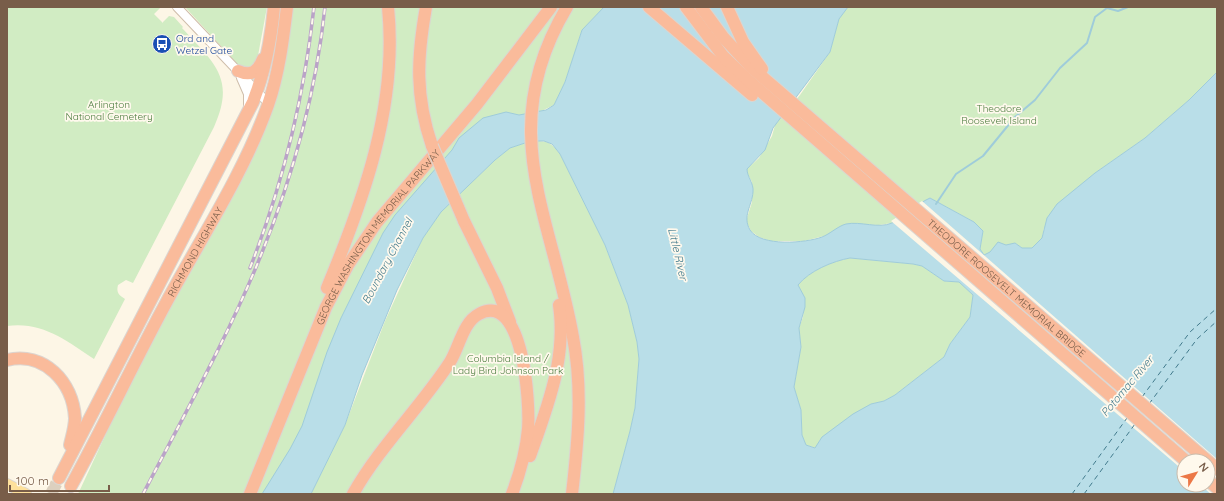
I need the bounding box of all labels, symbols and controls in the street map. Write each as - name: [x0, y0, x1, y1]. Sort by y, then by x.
- place label: Ord and Wetzel Gate: [176, 32, 232, 57]
- bus stop icon: Ord and Wetzel Gate: [151, 33, 173, 55]
- park label: Arlington National Cemetery: [65, 98, 153, 123]
- park label: Theodore Roosevelt Island: [961, 102, 1037, 127]
- street label: GEORGE WASHINGTON MEMORIAL PARKWAY: [313, 146, 443, 327]
- street label: RICHMOND HIGHWAY: [165, 204, 226, 299]
- water label: Boundary Channel: [359, 215, 416, 306]
- street label: THEODORE ROOSEVELT MEMORIAL BRIDGE: [925, 216, 1088, 360]
- water label: Little River: [665, 226, 691, 283]
- park label: Columbia Island / Lady Bird Johnson Park: [453, 352, 563, 377]
- water label: Potomac River: [1098, 352, 1158, 419]
- north arrow: [1176, 453, 1216, 493]
- text: N: [1196, 460, 1212, 474]
- scale bar: [10, 467, 109, 493]
- text: 100 m: [16, 473, 49, 488]

